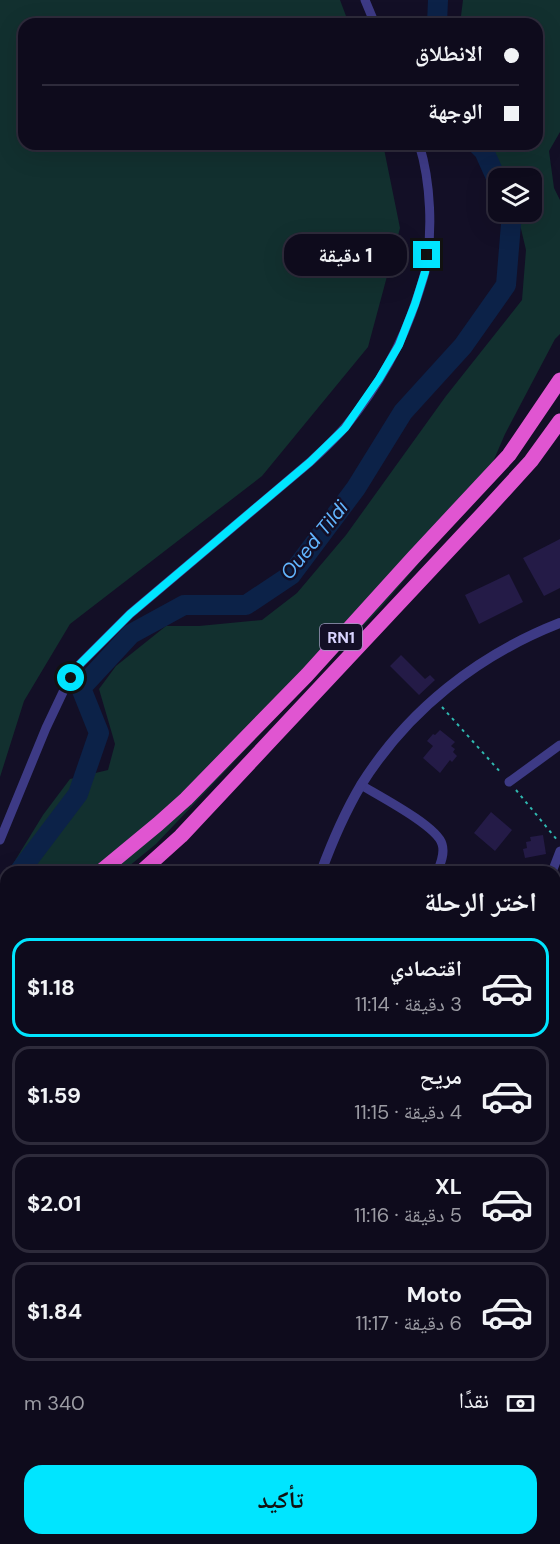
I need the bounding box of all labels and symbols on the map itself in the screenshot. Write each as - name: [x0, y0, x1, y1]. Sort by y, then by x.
- callout: 1 دقيقة: [283, 234, 406, 276]
- route end: [413, 241, 440, 268]
- water label: Oued Tildi: [274, 494, 355, 585]
- road number: RN1: [320, 624, 362, 650]
- route start: [57, 664, 84, 691]

